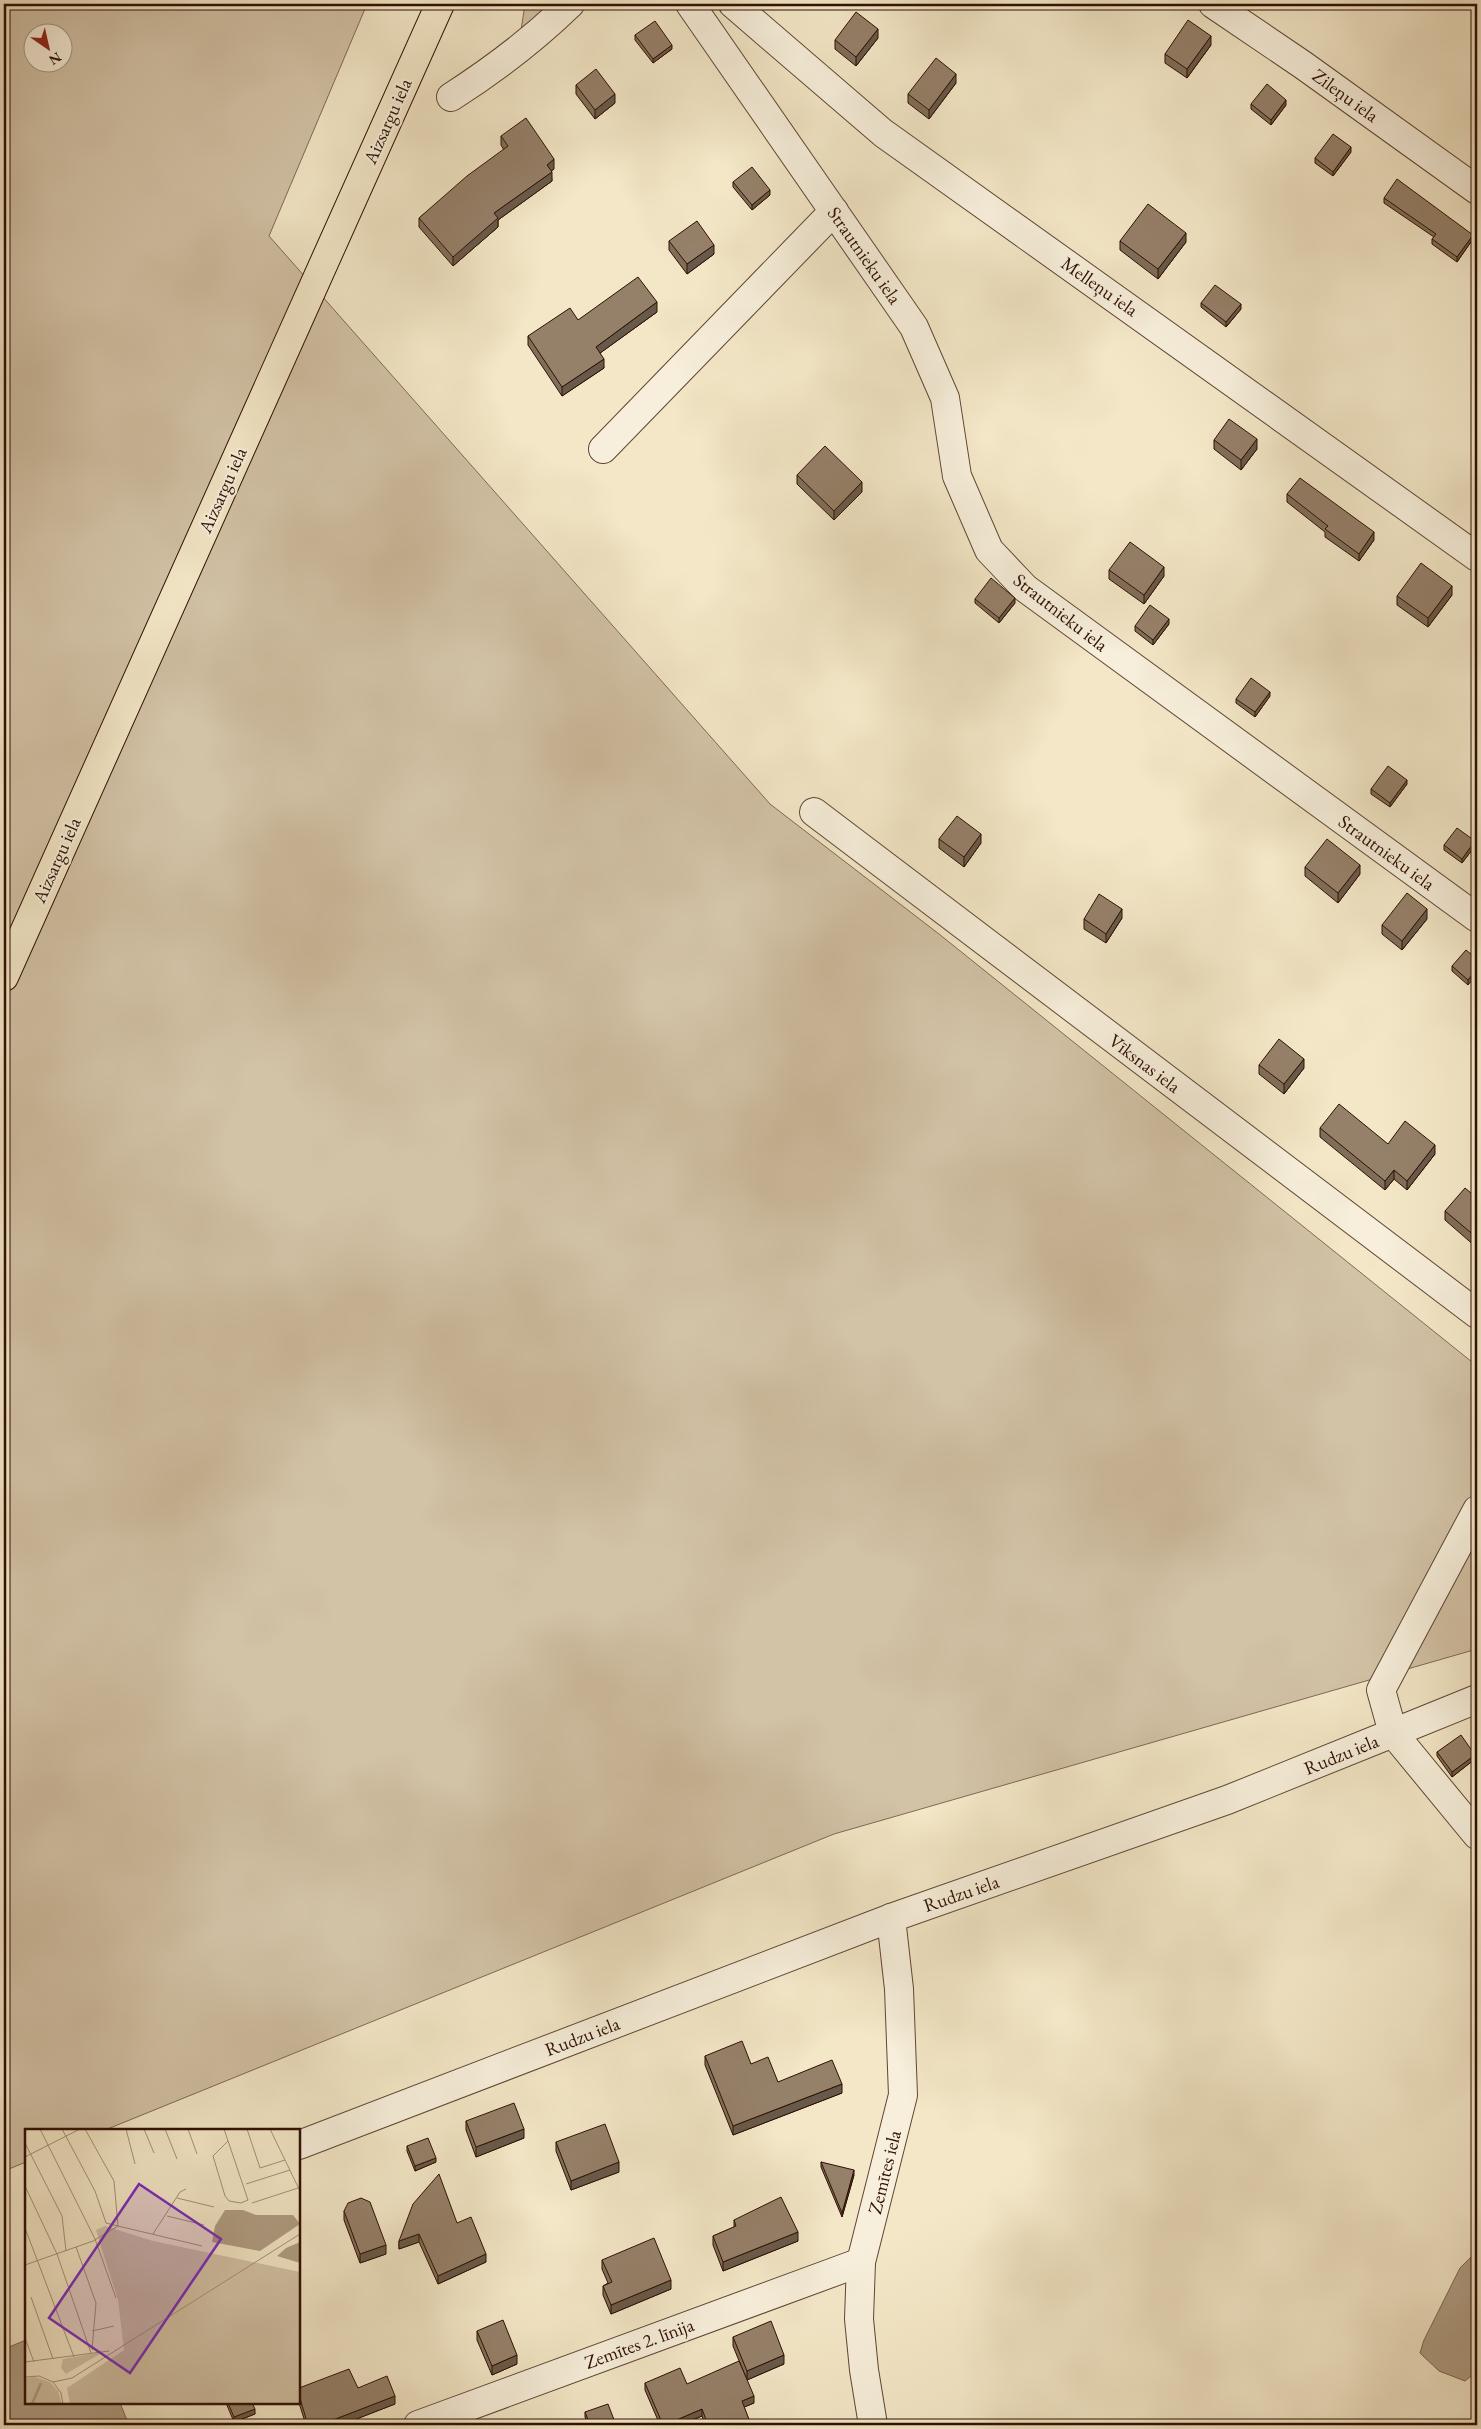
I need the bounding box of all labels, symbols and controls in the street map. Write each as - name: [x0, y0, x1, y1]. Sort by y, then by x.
- north arrow: [22, 22, 72, 72]
- text: N: [45, 48, 65, 70]
- street label: Zileņu iela: [1308, 63, 1384, 128]
- street label: Aizsargu iela: [357, 74, 418, 169]
- street label: Strautnieku iela: [822, 202, 908, 309]
- street label: Melleņu iela: [1056, 251, 1144, 322]
- street label: Aizsargu iela: [192, 443, 253, 538]
- street label: Strautnieku iela: [1008, 568, 1114, 658]
- street label: Strautnieku iela: [1333, 809, 1440, 896]
- street label: Aizsargu iela: [26, 813, 87, 908]
- street label: Vīksnas iela: [1104, 1028, 1186, 1099]
- street label: Rudzu iela: [1300, 1728, 1383, 1781]
- street label: Rudzu iela: [920, 1869, 1003, 1918]
- street label: Rudzu iela: [541, 2011, 624, 2062]
- street label: Zemītes iela: [862, 2127, 907, 2217]
- inset map: [25, 2129, 300, 2404]
- street label: Zemītes 2. līnija: [581, 2312, 698, 2375]

